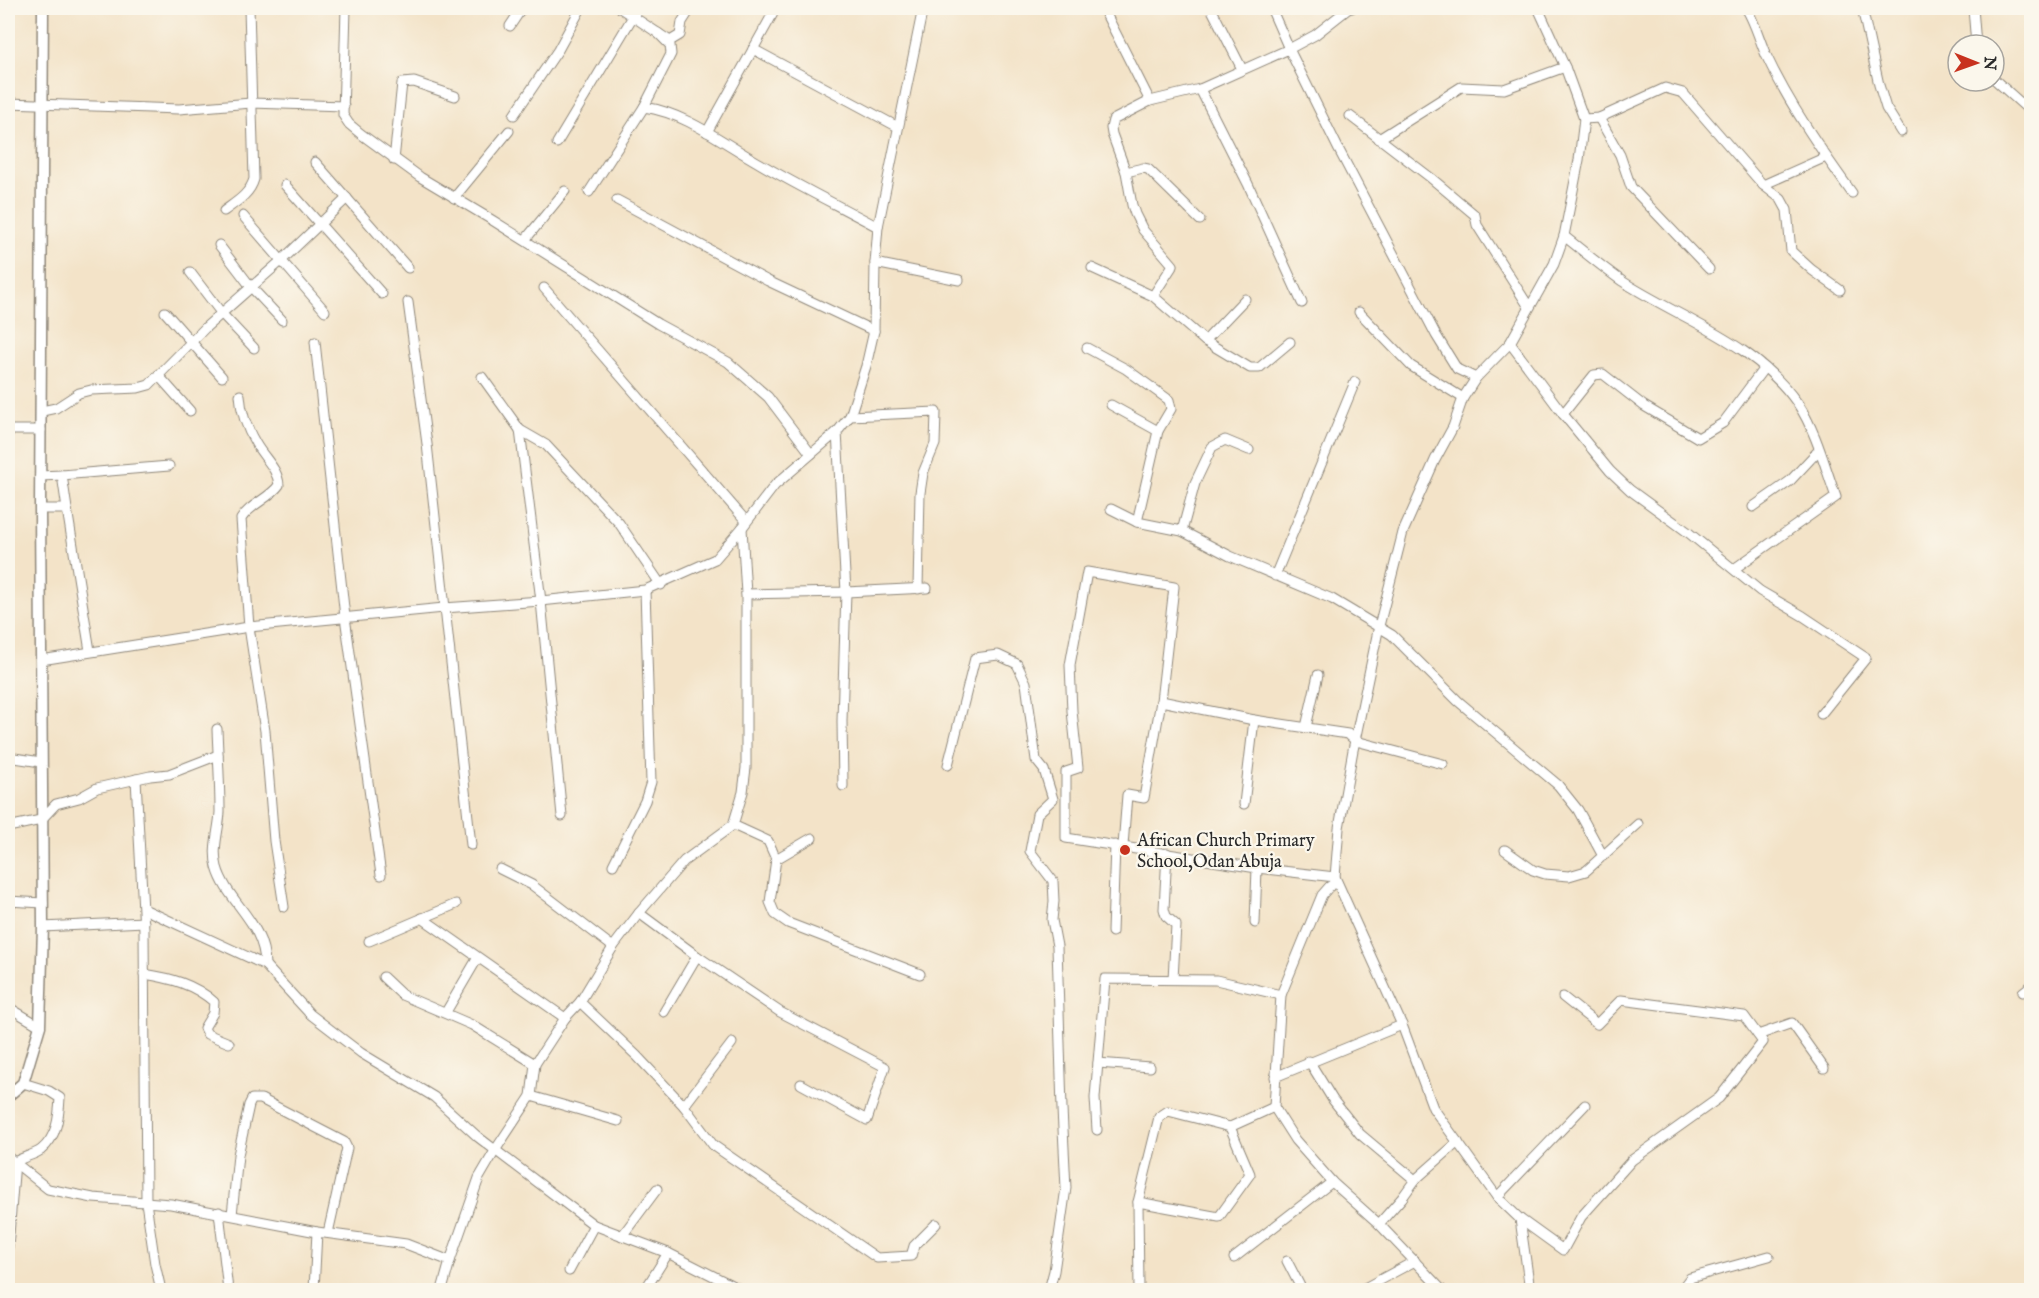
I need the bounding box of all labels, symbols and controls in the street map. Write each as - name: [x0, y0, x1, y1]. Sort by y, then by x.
- north arrow: [1946, 33, 2006, 93]
- text: N: [1979, 55, 1999, 70]
- place label: African Church Primary School,Odan Abuja: [1136, 830, 1315, 874]
- marker: African Church Primary School,Odan Abuja: [1118, 843, 1132, 857]

